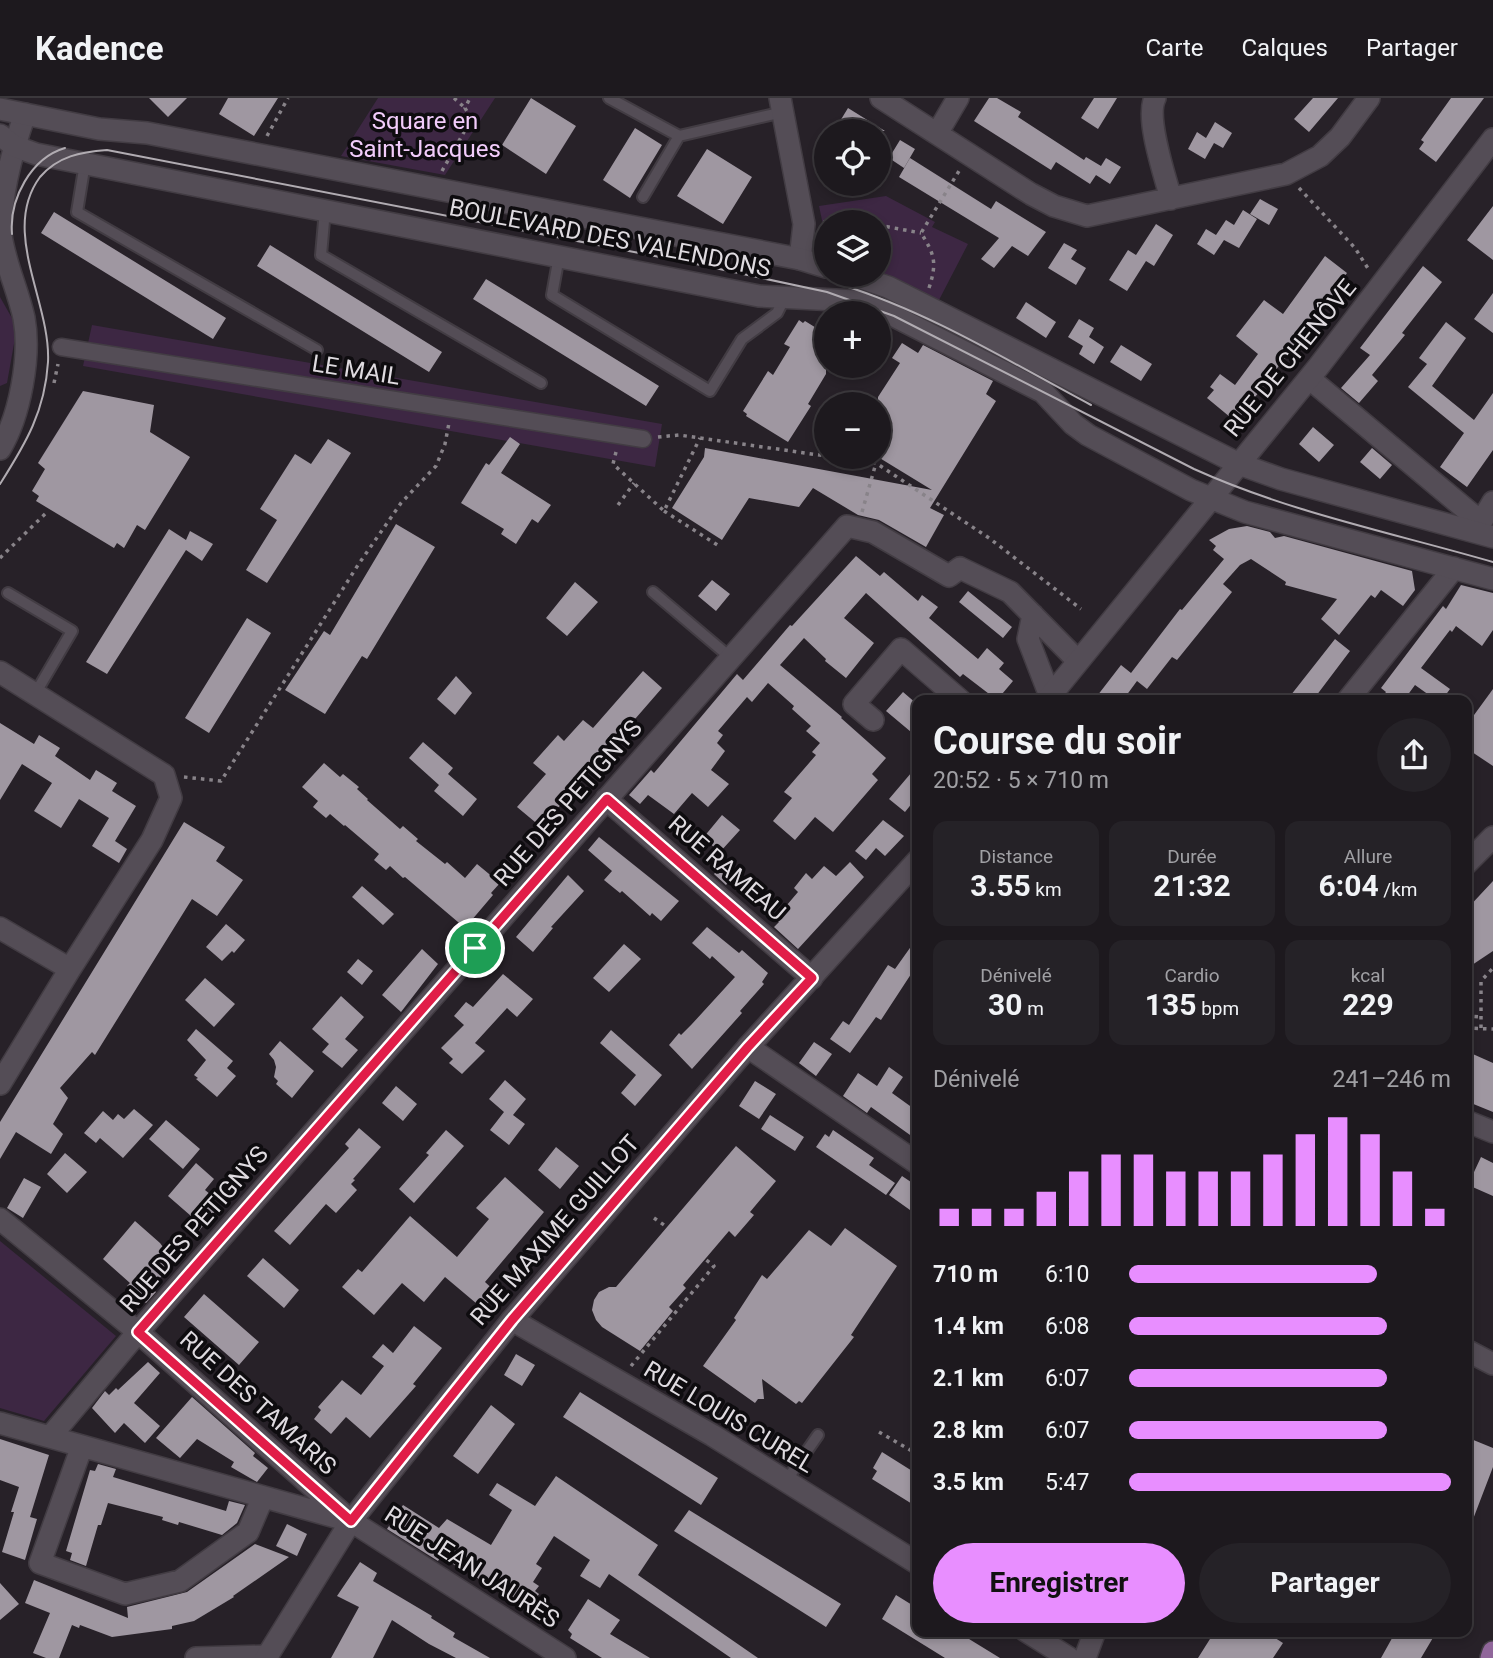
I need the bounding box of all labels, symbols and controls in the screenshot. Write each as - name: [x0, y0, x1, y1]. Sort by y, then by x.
- text: Kadence: [35, 29, 164, 68]
- text: Carte: [1145, 34, 1203, 62]
- text: Calques: [1241, 34, 1328, 62]
- text: Partager: [1366, 34, 1458, 62]
- park label: Square en Saint-Jacques: [349, 107, 501, 163]
- map controls: [814, 119, 891, 469]
- button: locate: [814, 119, 891, 196]
- street label: BOULEVARD DES VALENDONS: [447, 193, 773, 283]
- button: layers: [814, 210, 891, 287]
- street label: RUE DE CHENÔVE: [1218, 274, 1362, 442]
- button: +: [814, 301, 891, 378]
- street label: LE MAIL: [310, 349, 402, 391]
- button: −: [814, 392, 891, 469]
- street label: RUE DES PETIGNYS: [488, 714, 648, 892]
- button: share: [1377, 718, 1451, 792]
- text: Course du soir: [933, 719, 1181, 763]
- text: 20:52 · 5 × 710 m: [933, 767, 1109, 794]
- street label: RUE RAMEAU: [663, 810, 791, 926]
- text: Distance: [979, 845, 1053, 868]
- text: Durée: [1167, 845, 1217, 868]
- text: Allure: [1344, 845, 1392, 868]
- text: 3.55: [970, 868, 1031, 903]
- text: 21:32: [1153, 868, 1231, 903]
- text: 6:04: [1319, 868, 1379, 903]
- text: km: [1031, 878, 1062, 901]
- text: /km: [1379, 878, 1417, 901]
- pin: [445, 918, 505, 978]
- icon: arrive: [456, 929, 494, 967]
- text: Dénivelé: [980, 964, 1052, 987]
- text: Cardio: [1164, 964, 1220, 987]
- text: kcal: [1351, 964, 1385, 987]
- text: 30: [988, 987, 1023, 1022]
- text: 135: [1145, 987, 1196, 1022]
- text: 229: [1342, 987, 1394, 1022]
- text: m: [1023, 997, 1044, 1020]
- text: bpm: [1196, 997, 1239, 1020]
- text: Dénivelé: [933, 1066, 1020, 1093]
- text: 241–246 m: [1332, 1066, 1451, 1093]
- street label: RUE MAXIME GUILLOT: [465, 1129, 645, 1331]
- street label: RUE DES PETIGNYS: [114, 1140, 274, 1318]
- text: 710 m: [933, 1261, 998, 1288]
- text: 6:10: [1045, 1261, 1089, 1288]
- text: 1.4 km: [933, 1313, 1004, 1340]
- text: 6:08: [1045, 1313, 1089, 1340]
- street label: RUE DES TAMARIS: [174, 1326, 342, 1480]
- street label: RUE LOUIS CUREL: [639, 1355, 819, 1479]
- text: 2.1 km: [933, 1365, 1004, 1392]
- text: 6:07: [1045, 1365, 1089, 1392]
- text: 2.8 km: [933, 1417, 1004, 1444]
- text: 6:07: [1045, 1417, 1089, 1444]
- text: 3.5 km: [933, 1469, 1004, 1496]
- text: 5:47: [1045, 1469, 1089, 1496]
- street label: RUE JEAN JAURÈS: [380, 1500, 564, 1634]
- button: Enregistrer: [933, 1543, 1185, 1623]
- button: Partager: [1199, 1543, 1451, 1623]

